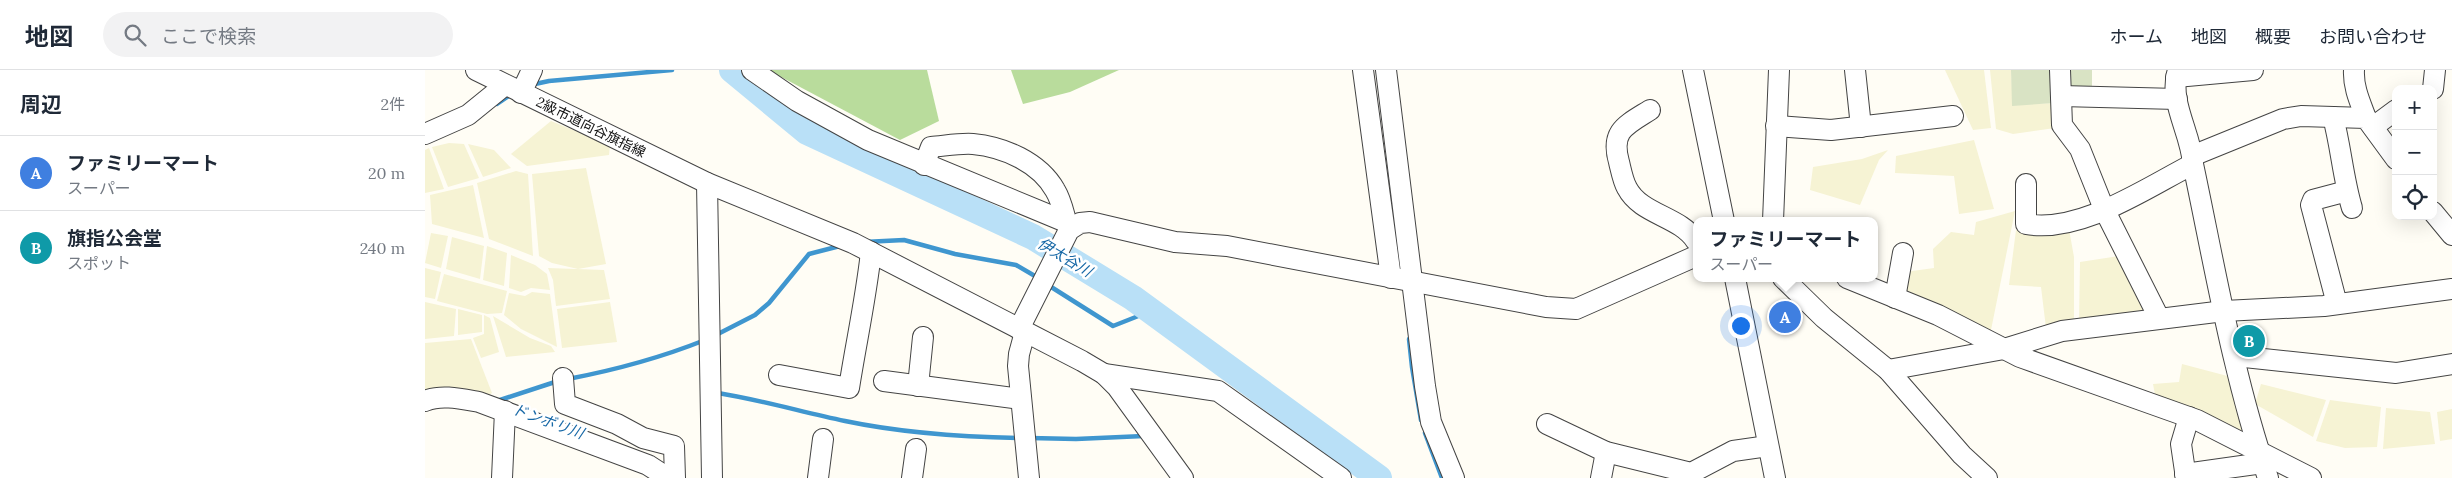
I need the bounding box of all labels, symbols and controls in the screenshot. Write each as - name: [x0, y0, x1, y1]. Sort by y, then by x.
- search box: [103, 12, 453, 57]
- text: 地図: [25, 21, 73, 52]
- icon: search: [121, 21, 149, 49]
- text: ここで検索: [161, 24, 256, 48]
- text: ホーム: [2110, 25, 2163, 48]
- text: 地図: [2191, 25, 2227, 48]
- text: 概要: [2255, 25, 2291, 48]
- text: お問い合わせ: [2319, 25, 2427, 48]
- map controls: [2392, 85, 2437, 220]
- button: +: [2392, 85, 2437, 130]
- text: 周辺: [20, 91, 62, 118]
- street label: 2級市道向谷旗指線: [533, 93, 649, 161]
- text: 2件: [380, 94, 405, 114]
- button: −: [2392, 130, 2437, 175]
- text: ファミリーマート: [67, 151, 219, 175]
- text: A: [31, 163, 41, 183]
- text: 20 m: [368, 163, 405, 183]
- button: locate: [2392, 175, 2437, 220]
- text: スーパー: [67, 178, 131, 198]
- popup: [1693, 217, 1878, 282]
- text: 旗指公会堂: [67, 226, 162, 250]
- text: ファミリーマート: [1709, 227, 1862, 251]
- water label: 伊太谷川: [1034, 233, 1097, 282]
- text: B: [31, 238, 41, 258]
- text: 240 m: [360, 238, 405, 258]
- text: スポット: [67, 253, 131, 273]
- text: スーパー: [1709, 254, 1773, 274]
- pin: A: [1769, 298, 1801, 336]
- your location: [1728, 313, 1754, 339]
- pin: B: [2233, 322, 2265, 360]
- water label: ドンボリ川: [510, 399, 588, 443]

